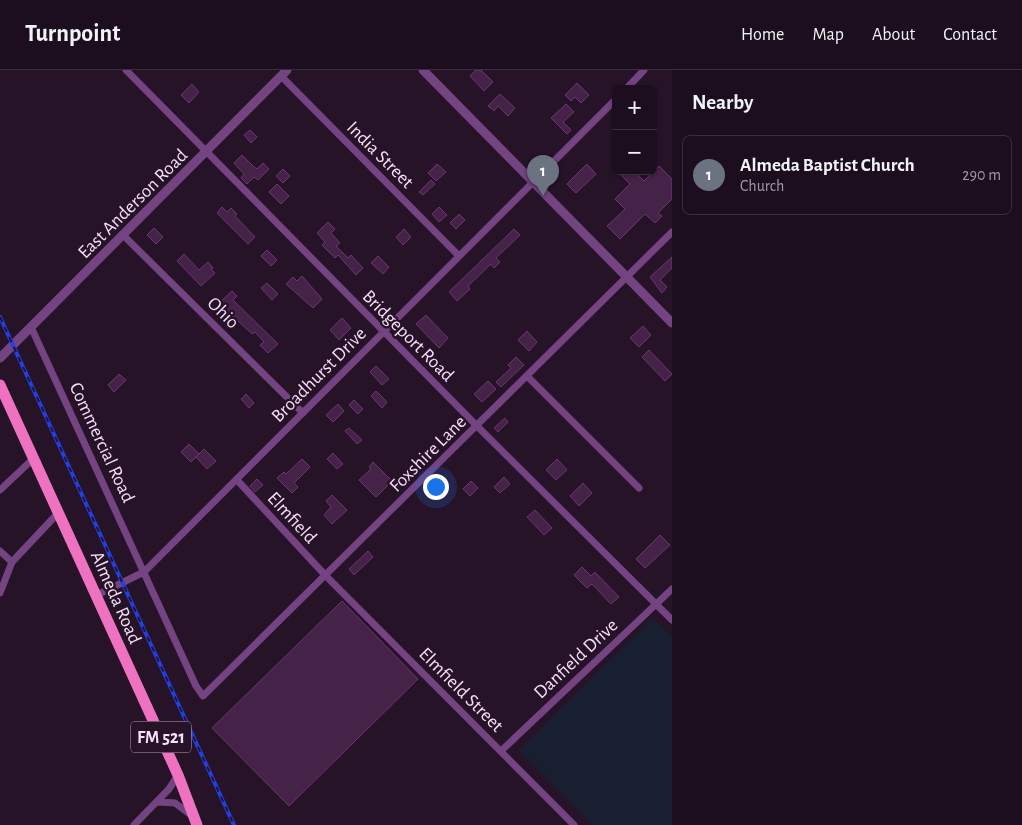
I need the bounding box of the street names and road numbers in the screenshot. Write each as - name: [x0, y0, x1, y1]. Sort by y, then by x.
- street label: India Street: [343, 118, 417, 192]
- street label: East Anderson Road: [75, 146, 192, 262]
- street label: Bridgeport Road: [359, 287, 457, 386]
- street label: Ohio: [204, 294, 242, 332]
- street label: Broadhurst Drive: [268, 324, 370, 426]
- street label: Commercial Road: [66, 380, 138, 506]
- street label: Foxshire Lane: [386, 412, 470, 496]
- street label: Elmfield: [264, 489, 320, 548]
- street label: Almeda Road: [87, 548, 145, 647]
- street label: Danfield Drive: [530, 616, 622, 703]
- street label: Elmfield Street: [415, 644, 507, 736]
- road number: FM 521: [131, 722, 191, 752]

